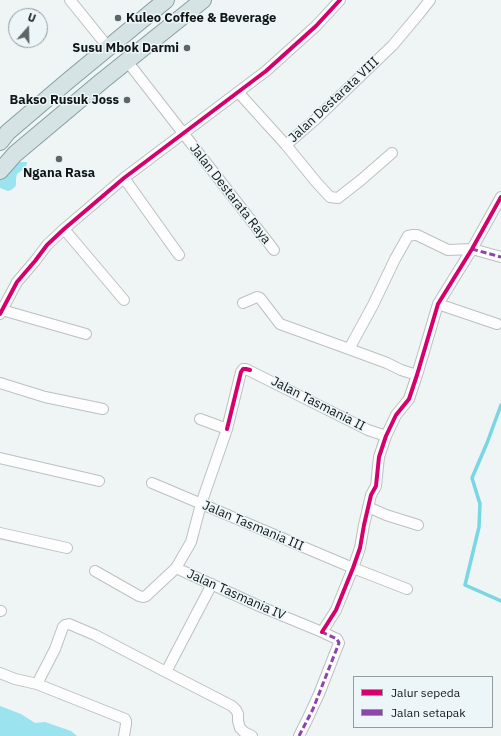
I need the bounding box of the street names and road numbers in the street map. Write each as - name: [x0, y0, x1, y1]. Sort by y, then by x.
- street label: Jalan Destarata VIII: [286, 54, 382, 146]
- street label: Jalan Destarata Raya: [186, 141, 274, 247]
- street label: Jalan Tasmania II: [268, 374, 368, 434]
- street label: Jalan Tasmania III: [200, 498, 306, 554]
- street label: Jalan Tasmania IV: [184, 566, 288, 624]

